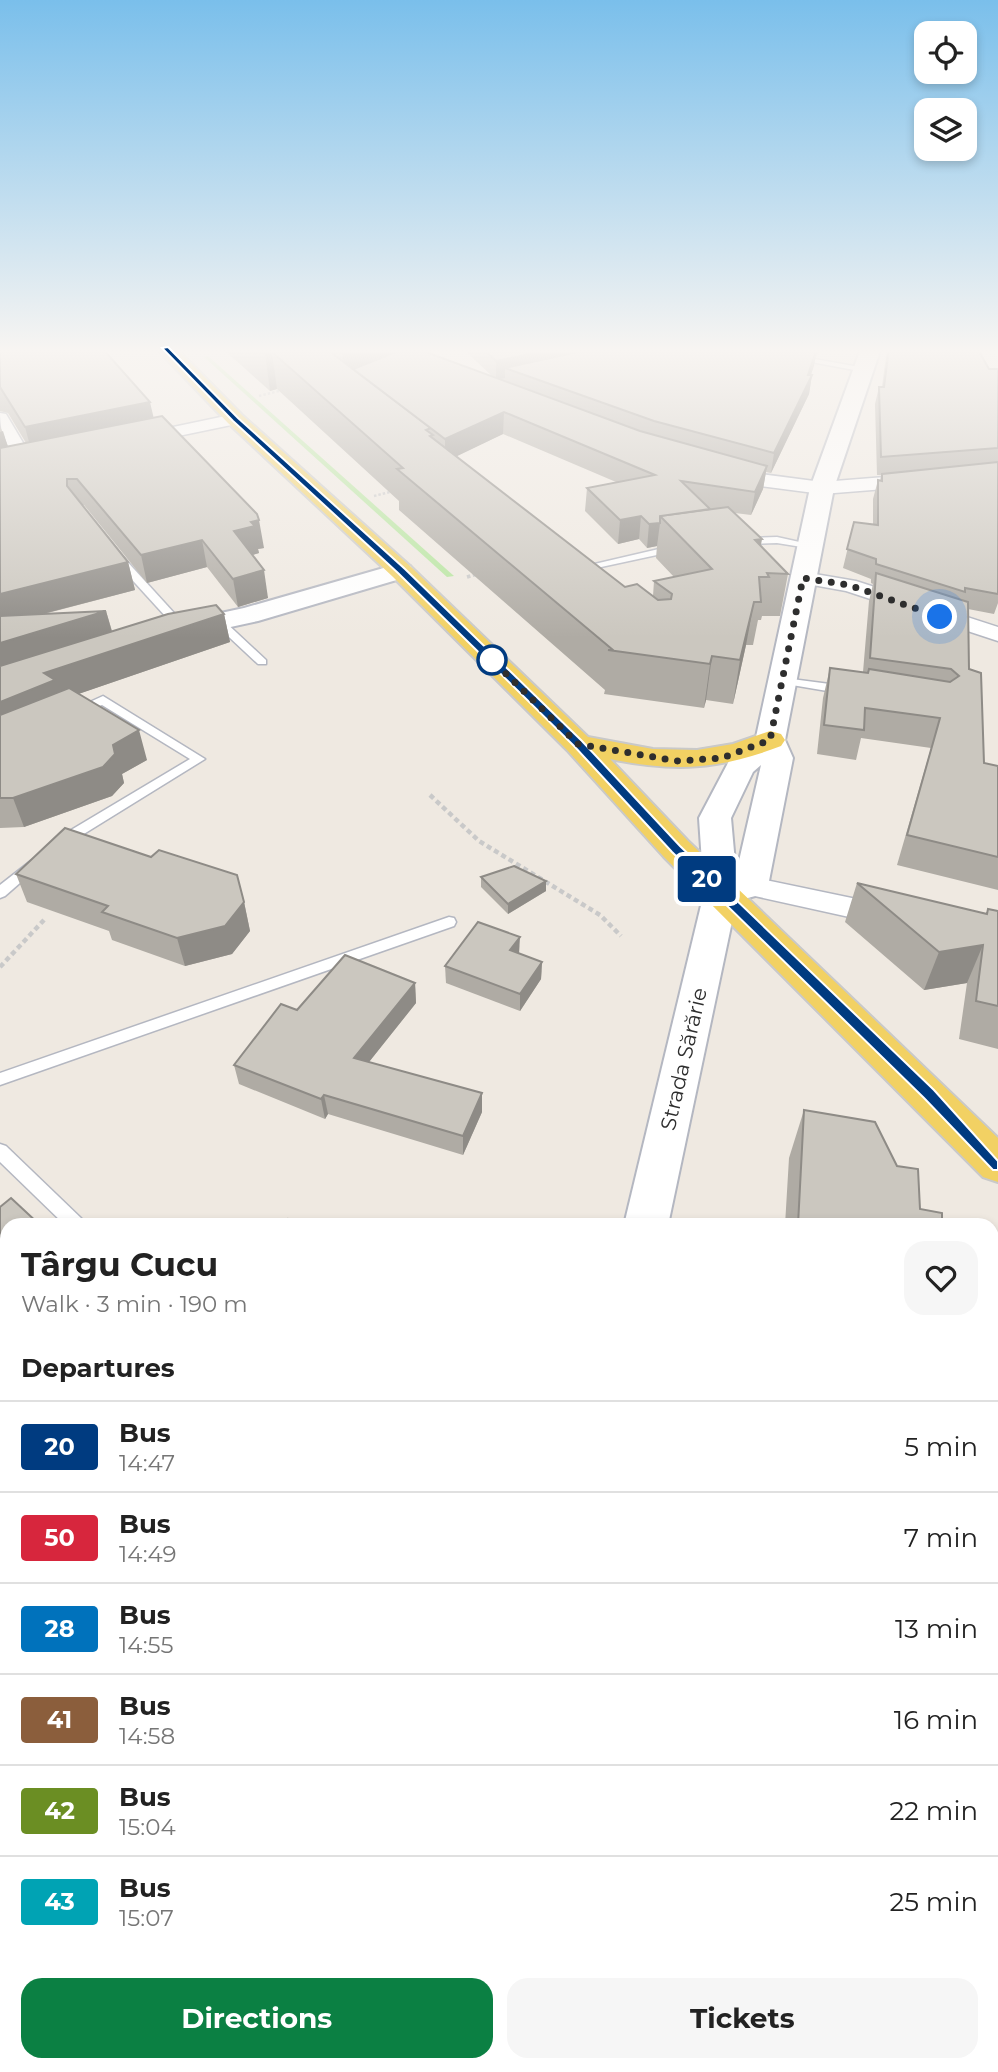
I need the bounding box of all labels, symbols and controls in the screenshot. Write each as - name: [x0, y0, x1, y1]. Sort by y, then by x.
- map controls: [914, 21, 977, 161]
- button: locate: [914, 21, 977, 84]
- button: layers: [914, 98, 977, 161]
- your location: [922, 599, 957, 634]
- unlabelled marker: [477, 645, 507, 675]
- line badge: 20: [676, 856, 738, 902]
- text: 20: [692, 864, 722, 893]
- street label: Strada Sărărie: [655, 985, 712, 1133]
- button: heart: [904, 1241, 978, 1315]
- text: Târgu Cucu: [21, 1244, 218, 1284]
- text: Walk · 3 min · 190 m: [21, 1290, 248, 1318]
- text: Departures: [21, 1352, 175, 1384]
- text: Bus: [119, 1417, 171, 1449]
- text: 5 min: [904, 1431, 978, 1463]
- text: 20: [44, 1432, 75, 1461]
- text: 14:47: [119, 1449, 175, 1477]
- text: Bus: [119, 1508, 171, 1540]
- text: 7 min: [904, 1522, 978, 1554]
- text: 50: [44, 1523, 75, 1552]
- text: 14:49: [119, 1540, 177, 1568]
- text: Bus: [119, 1599, 171, 1631]
- text: 13 min: [895, 1613, 978, 1645]
- text: 28: [45, 1614, 75, 1643]
- text: 14:55: [119, 1631, 173, 1659]
- text: Bus: [119, 1690, 171, 1722]
- text: 16 min: [894, 1704, 978, 1736]
- text: 41: [47, 1705, 72, 1734]
- text: 14:58: [119, 1722, 175, 1750]
- text: Bus: [119, 1781, 171, 1813]
- text: 22 min: [889, 1795, 978, 1827]
- text: 42: [44, 1796, 75, 1825]
- text: 15:04: [119, 1813, 176, 1841]
- text: Bus: [119, 1872, 171, 1904]
- text: 25 min: [890, 1886, 978, 1918]
- text: 43: [44, 1887, 75, 1916]
- text: 15:07: [119, 1904, 174, 1932]
- button: Directions: [21, 1978, 493, 2058]
- button: Tickets: [507, 1978, 978, 2058]

